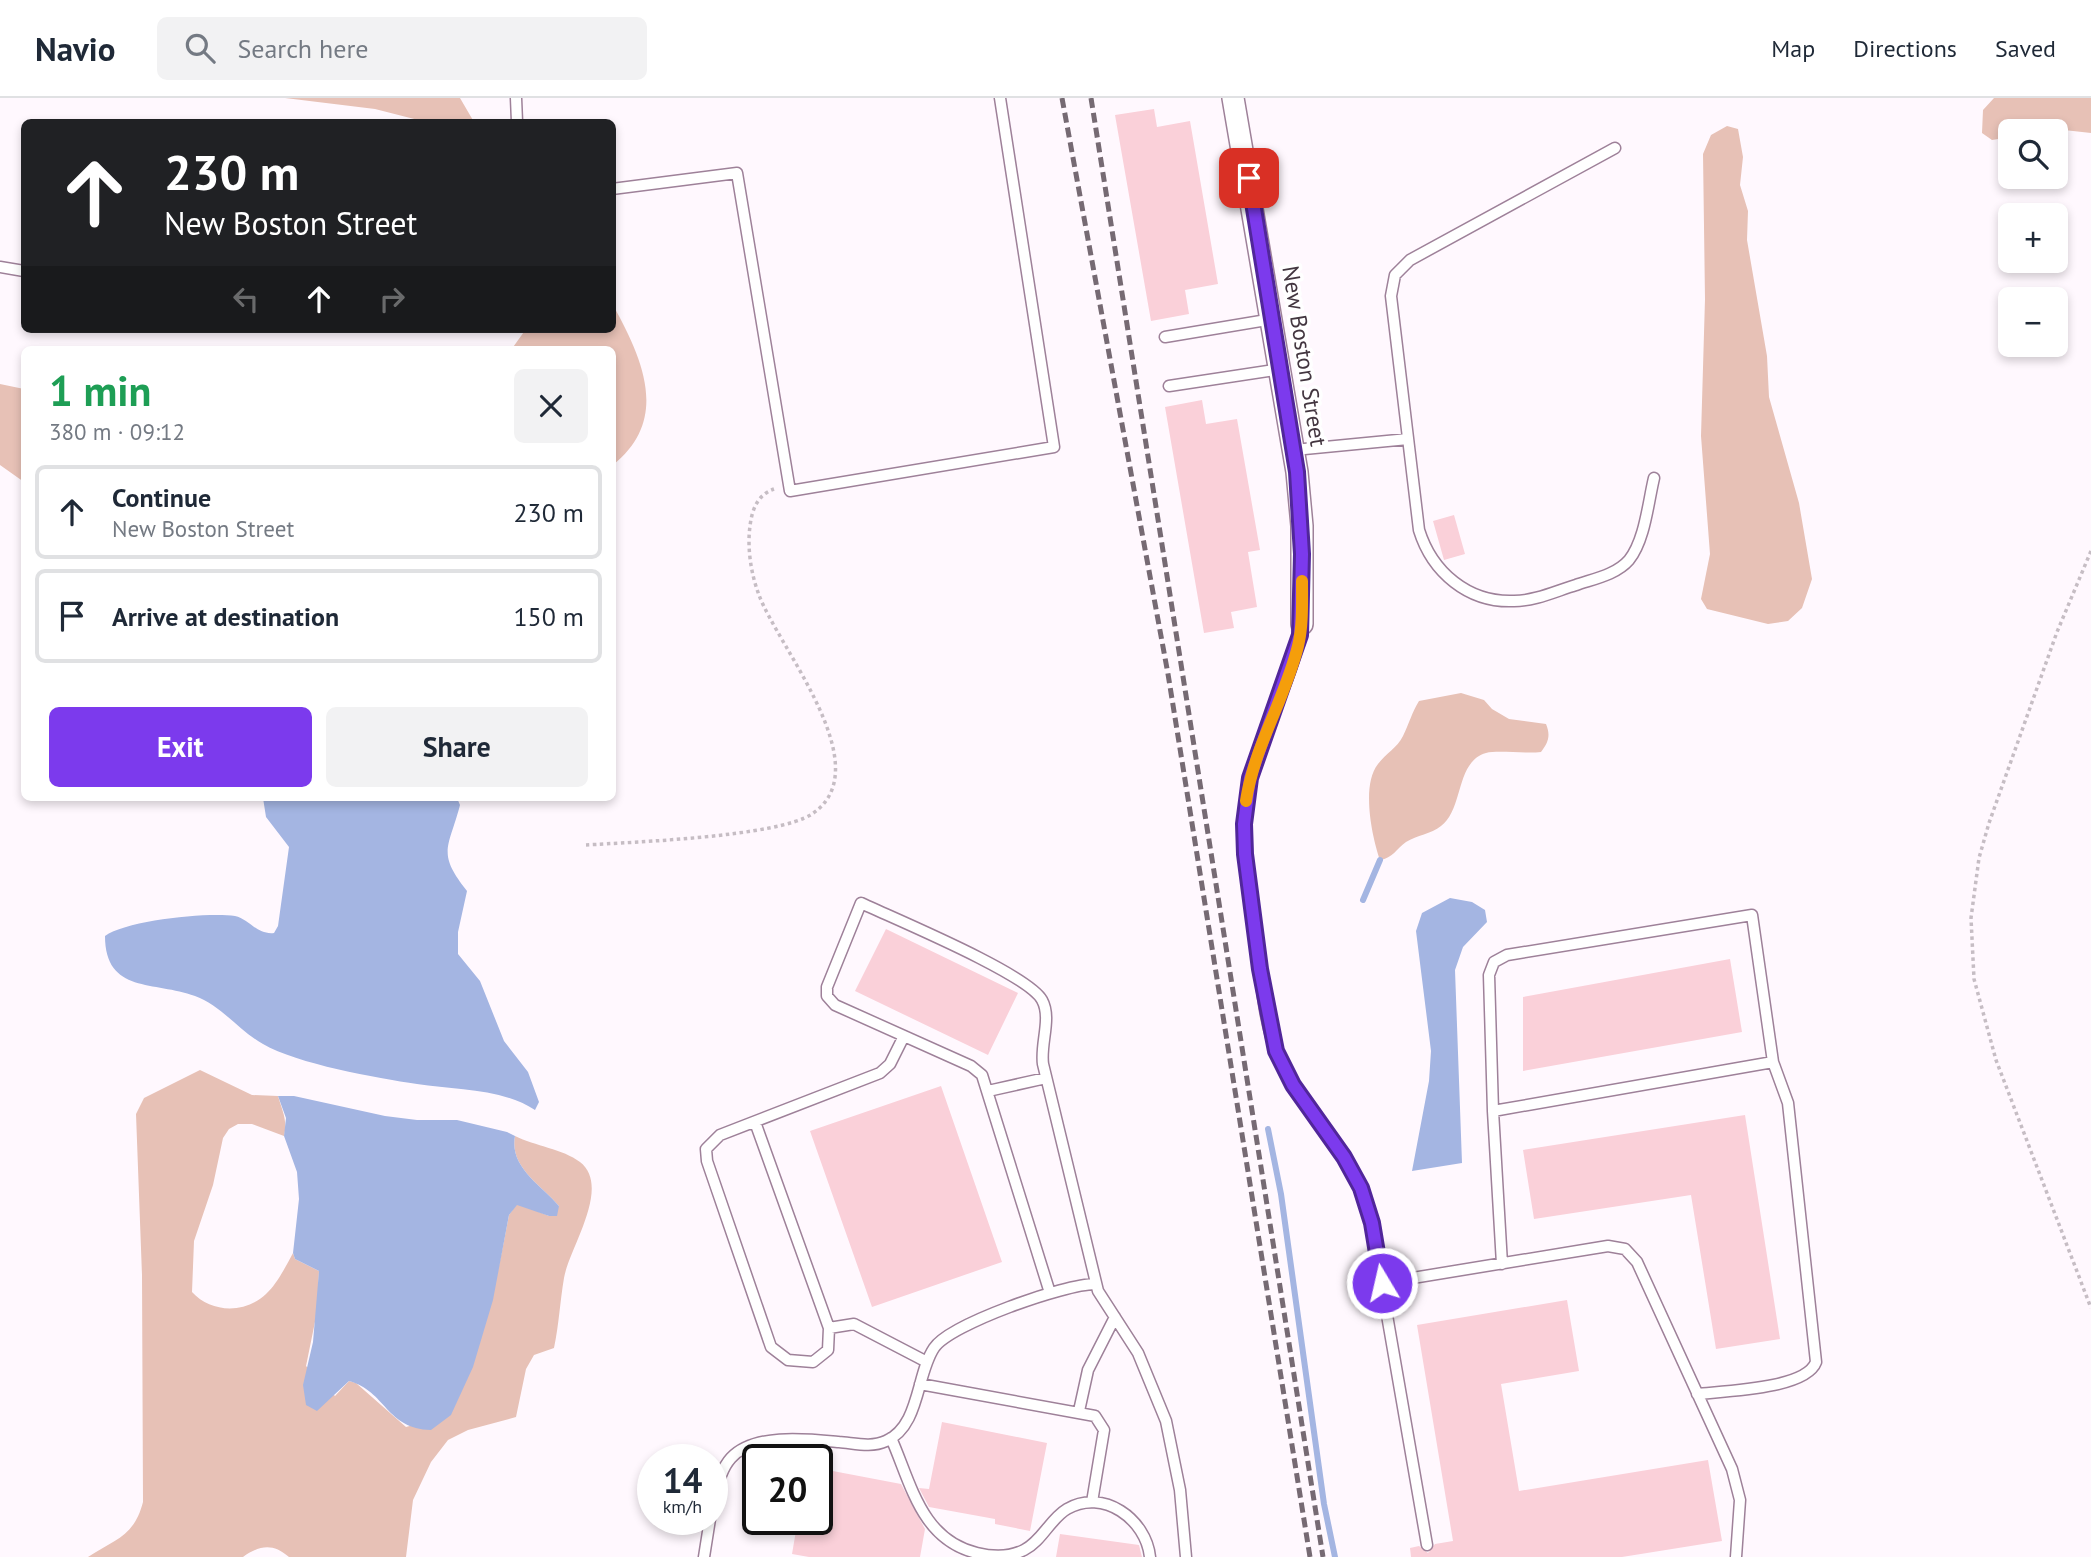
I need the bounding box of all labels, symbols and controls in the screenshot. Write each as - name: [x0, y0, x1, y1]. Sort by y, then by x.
- search box: [157, 17, 647, 80]
- text: Navio: [35, 27, 115, 70]
- icon: search: [181, 29, 219, 67]
- text: Search here: [237, 32, 369, 65]
- text: Map: [1771, 33, 1815, 64]
- text: Directions: [1853, 33, 1957, 64]
- text: Saved: [1995, 33, 2056, 64]
- map controls: [1998, 119, 2068, 357]
- button: search: [1998, 119, 2068, 189]
- text: 230 m: [164, 140, 299, 204]
- icon: ahead: [49, 147, 140, 238]
- pin: [1219, 148, 1279, 208]
- icon: arrive: [1230, 159, 1268, 197]
- text: New Boston Street: [164, 202, 417, 244]
- button: +: [1998, 203, 2068, 273]
- street label: New Boston Street: [1276, 264, 1334, 448]
- icon: left: [227, 280, 265, 318]
- icon: ahead: [300, 280, 338, 318]
- icon: right: [373, 280, 411, 318]
- button: −: [1998, 287, 2068, 357]
- text: 1 min: [49, 363, 151, 418]
- button: close: [514, 369, 588, 443]
- text: 380 m · 09:12: [49, 417, 185, 446]
- text: Continue: [112, 481, 211, 514]
- icon: ahead: [53, 493, 91, 531]
- text: 230 m: [513, 496, 584, 529]
- text: New Boston Street: [112, 514, 294, 543]
- icon: arrive: [53, 597, 91, 635]
- text: Arrive at destination: [112, 600, 339, 633]
- text: 150 m: [513, 600, 584, 633]
- button: Exit: [49, 707, 312, 787]
- button: Share: [326, 707, 588, 787]
- position arrow: [1345, 1246, 1419, 1320]
- speed limit sign: 20: [742, 1444, 833, 1535]
- text: 14: [663, 1457, 702, 1503]
- text: km/h: [663, 1495, 702, 1518]

